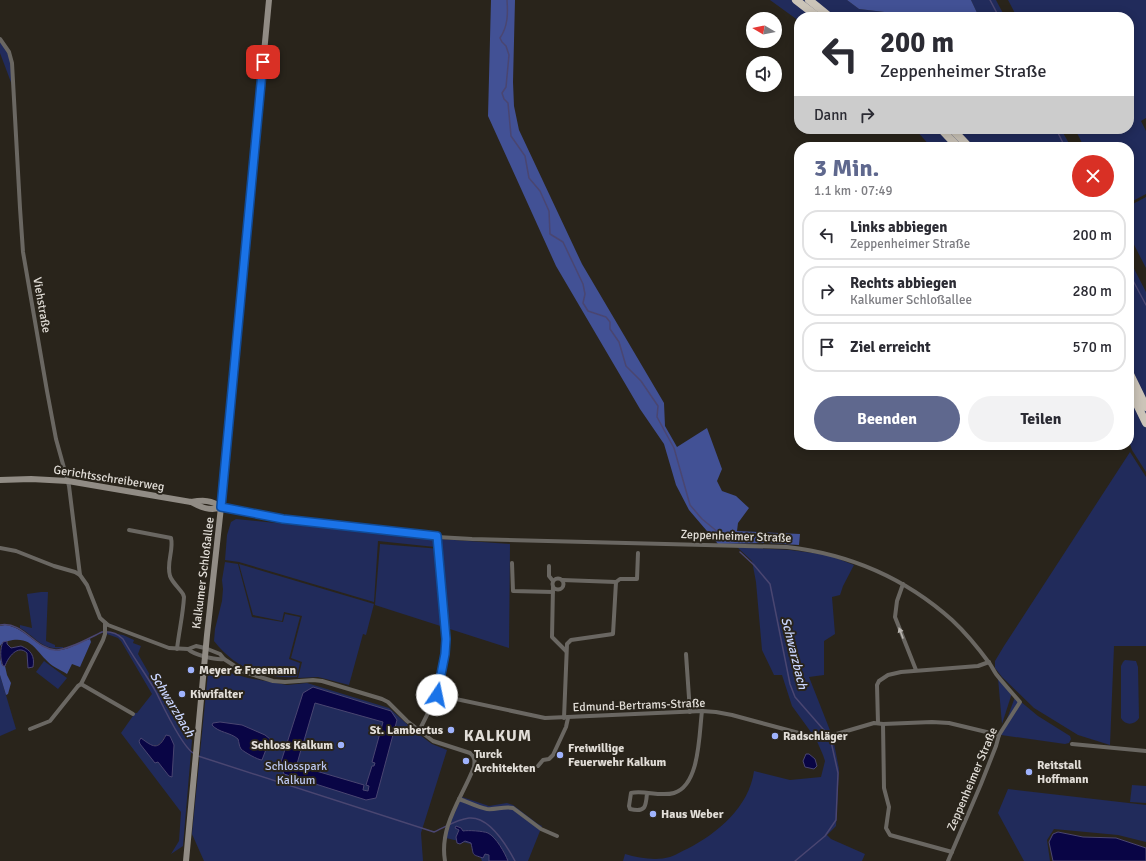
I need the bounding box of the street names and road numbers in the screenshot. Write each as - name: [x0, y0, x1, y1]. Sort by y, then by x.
- street label: Viehstraße: [29, 276, 54, 334]
- street label: Gerichtsschreiberweg: [52, 462, 165, 495]
- street label: Kalkumer Schloßallee: [189, 516, 218, 630]
- street label: Zeppenheimer Straße: [680, 527, 792, 546]
- street label: Edmund-Bertrams-Straße: [572, 696, 706, 715]
- street label: Zeppenheimer Straße: [944, 725, 1001, 833]

